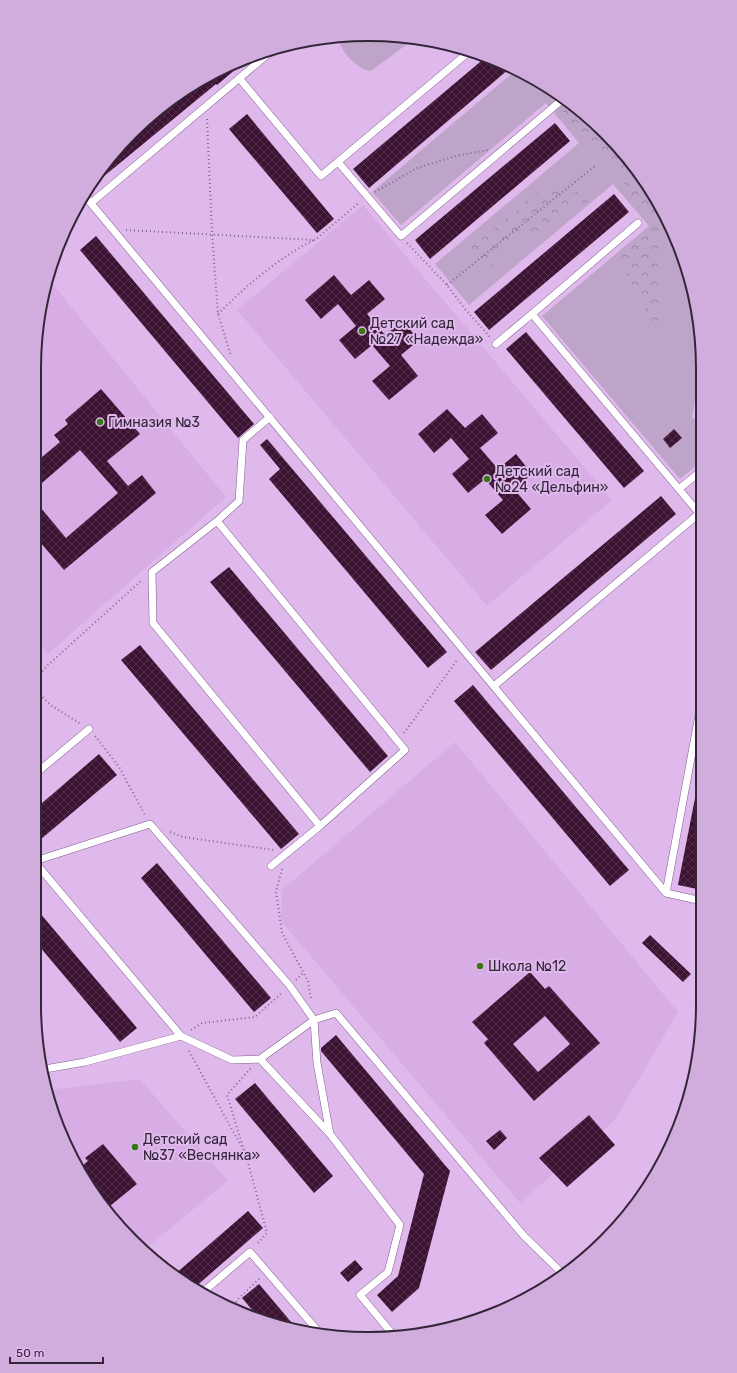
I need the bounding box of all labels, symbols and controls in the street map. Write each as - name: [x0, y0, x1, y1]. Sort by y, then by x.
- place label: Детский сад №27 «Надежда»: [370, 315, 483, 348]
- marker: Детский сад №27 «Надежда»: [357, 326, 367, 336]
- place label: Гимназия №3: [108, 414, 200, 431]
- marker: Гимназия №3: [95, 417, 105, 427]
- place label: Детский сад №24 «Дельфин»: [495, 463, 608, 496]
- marker: Детский сад №24 «Дельфин»: [482, 474, 492, 484]
- place label: Школа №12: [488, 958, 566, 975]
- marker: Школа №12: [475, 961, 485, 971]
- place label: Детский сад №37 «Веснянка»: [143, 1131, 260, 1164]
- marker: Детский сад №37 «Веснянка»: [130, 1142, 140, 1152]
- scale bar: [10, 1339, 103, 1365]
- text: 50 m: [16, 1346, 44, 1360]

